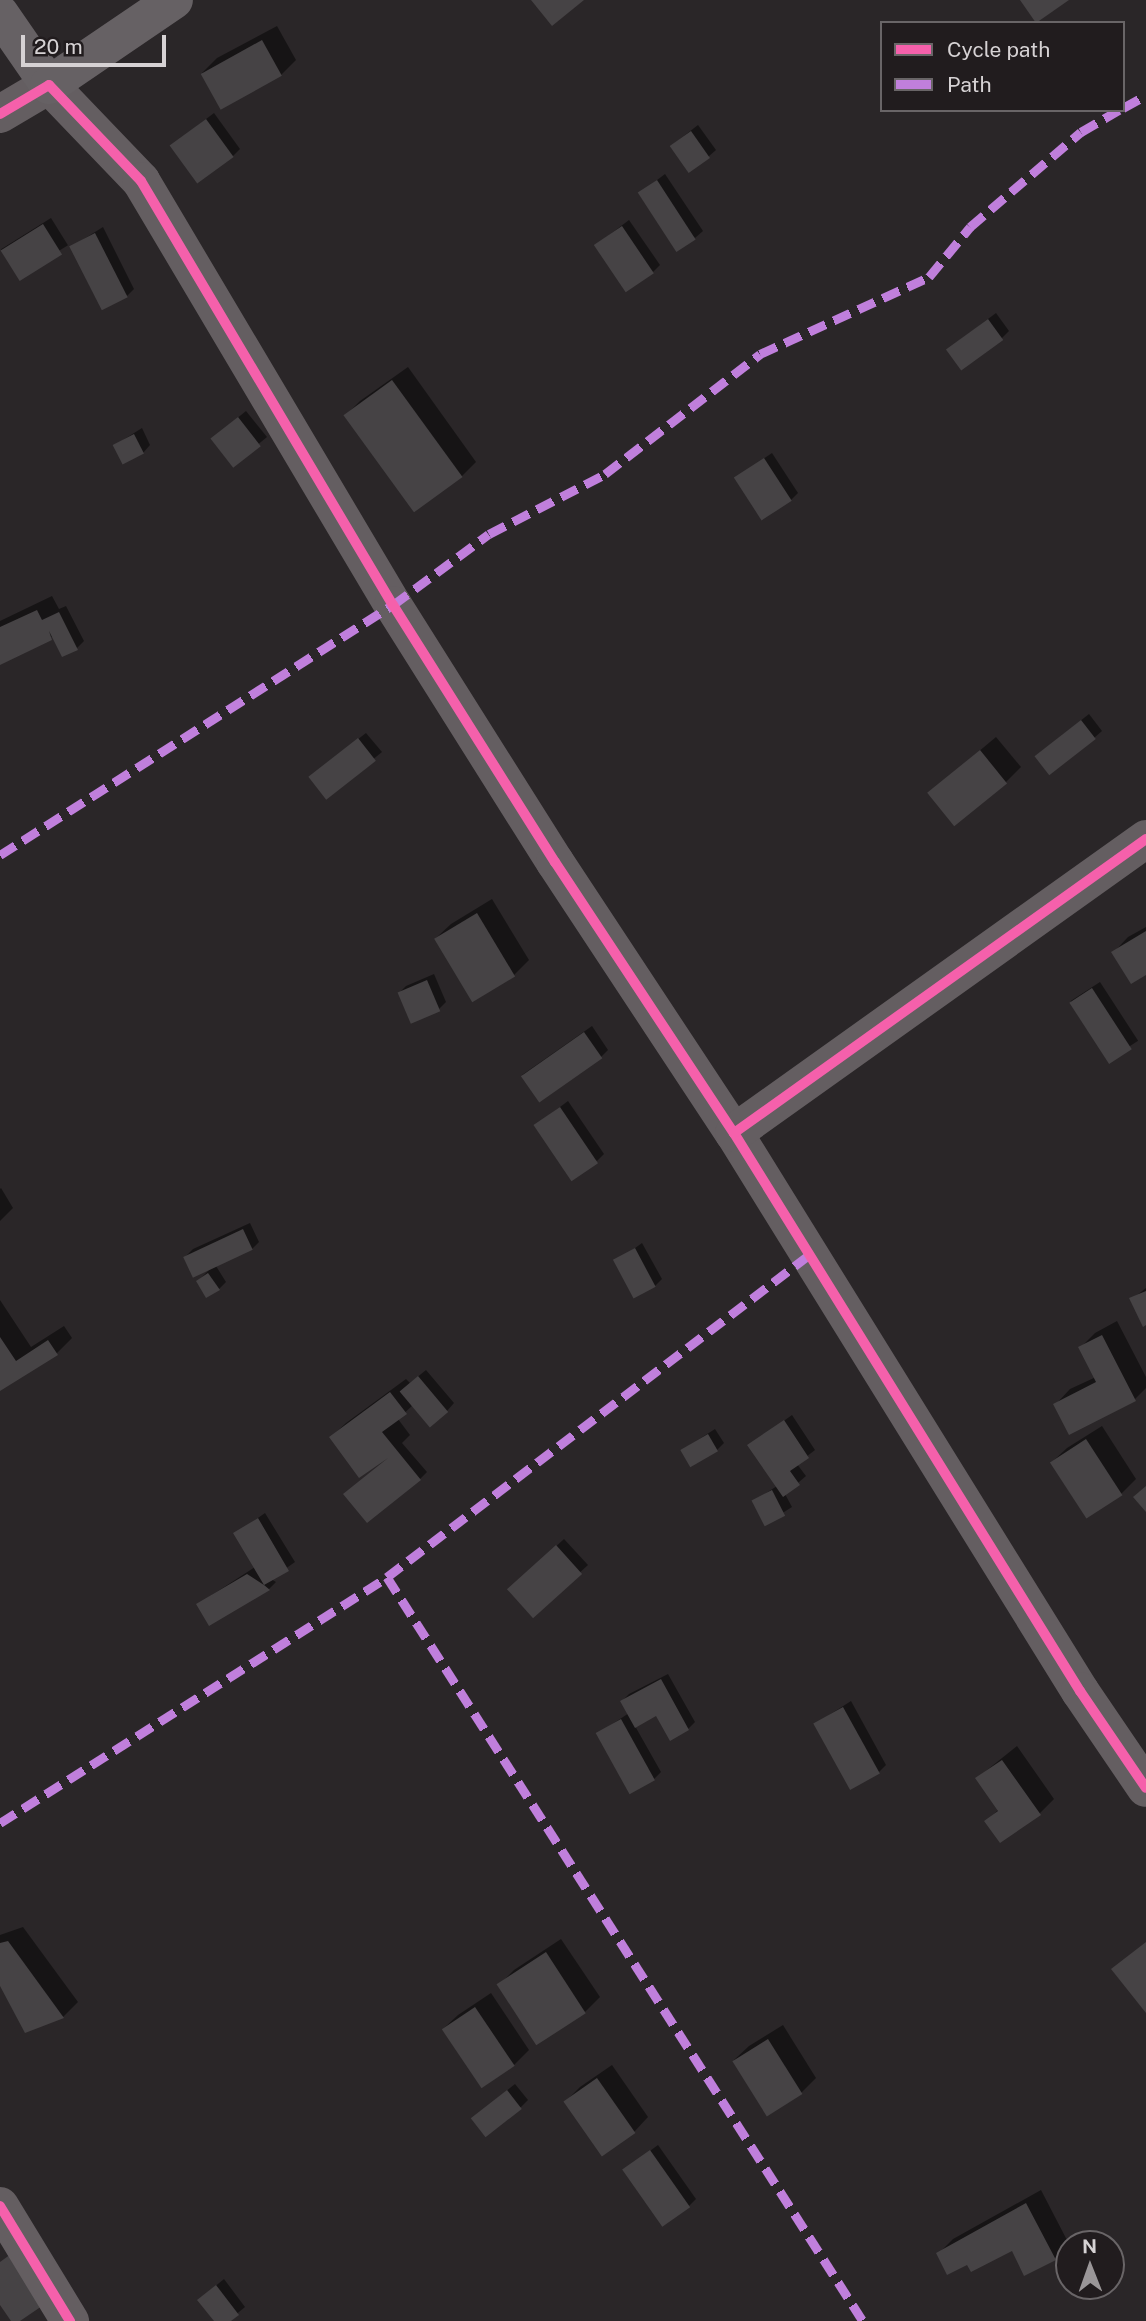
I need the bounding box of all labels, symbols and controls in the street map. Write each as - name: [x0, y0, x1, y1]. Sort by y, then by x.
- scale bar: [24, 21, 170, 65]
- legend: [880, 21, 1125, 112]
- text: 20 m: [34, 34, 83, 59]
- text: Cycle path: [947, 37, 1050, 62]
- text: Path: [947, 72, 992, 97]
- north arrow: [1055, 2230, 1125, 2300]
- text: N: [1082, 2235, 1097, 2257]

